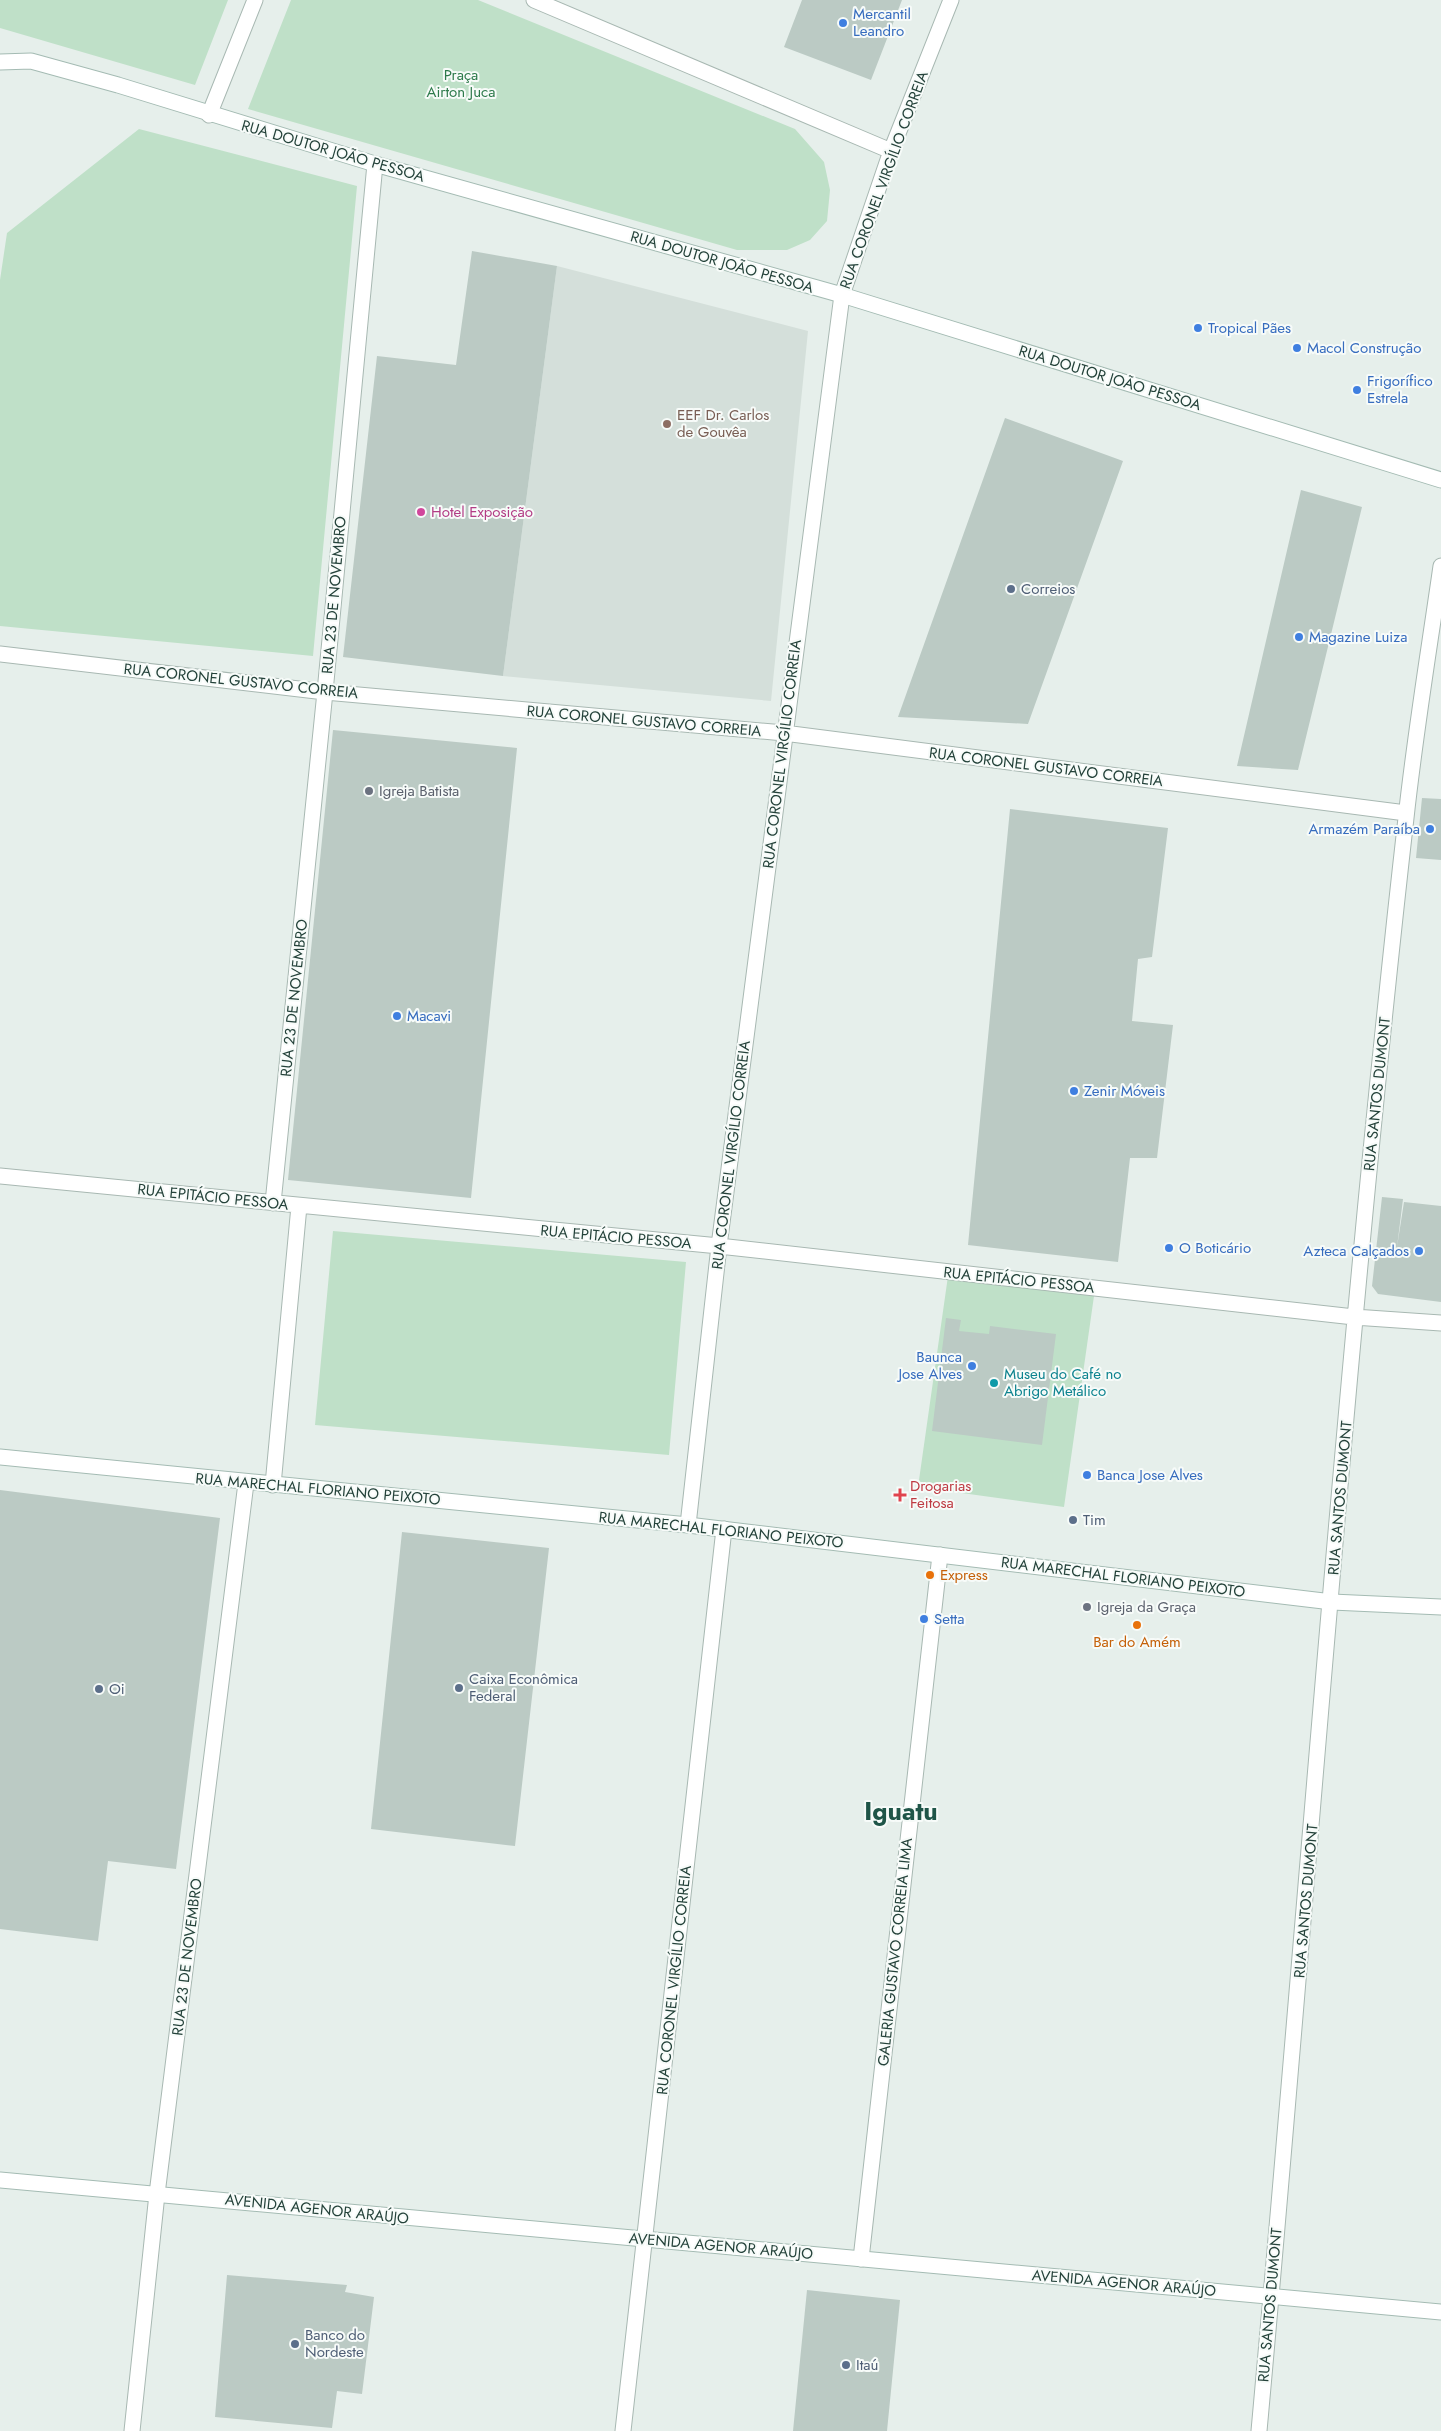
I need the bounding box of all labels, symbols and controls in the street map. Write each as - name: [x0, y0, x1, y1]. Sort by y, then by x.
- place label: Mercantil Leandro: [853, 3, 911, 42]
- marker: Mercantil Leandro: [837, 17, 849, 29]
- park label: Praça Airton Juca: [427, 64, 495, 103]
- street label: RUA CORONEL VIRGÍLIO CORREIA: [834, 68, 934, 292]
- street label: RUA DOUTOR JOÃO PESSOA: [239, 114, 427, 188]
- street label: RUA DOUTOR JOÃO PESSOA: [628, 225, 816, 299]
- place label: Tropical Pães: [1208, 317, 1291, 339]
- marker: Tropical Pães: [1192, 322, 1204, 334]
- place label: Macol Construção: [1307, 337, 1421, 359]
- street label: RUA DOUTOR JOÃO PESSOA: [1016, 340, 1204, 416]
- marker: Macol Construção: [1291, 342, 1303, 354]
- place label: Frigorífico Estrela: [1367, 370, 1433, 409]
- marker: Frigorífico Estrela: [1351, 384, 1363, 396]
- place label: EEF Dr. Carlos de Gouvêa: [677, 404, 769, 443]
- marker: EEF Dr. Carlos de Gouvêa: [661, 418, 673, 430]
- place label: Hotel Exposição: [431, 501, 533, 523]
- marker: Hotel Exposição: [415, 506, 427, 518]
- street label: RUA 23 DE NOVEMBRO: [316, 515, 352, 675]
- place label: Correios: [1021, 578, 1075, 600]
- marker: Correios: [1005, 583, 1017, 595]
- place label: Magazine Luiza: [1309, 626, 1407, 648]
- marker: Magazine Luiza: [1293, 631, 1305, 643]
- street label: RUA CORONEL VIRGÍLIO CORREIA: [757, 638, 807, 870]
- street label: RUA CORONEL GUSTAVO CORREIA: [123, 658, 359, 704]
- street label: RUA CORONEL GUSTAVO CORREIA: [526, 700, 762, 742]
- street label: RUA CORONEL GUSTAVO CORREIA: [928, 742, 1164, 792]
- place label: Igreja Batista: [379, 780, 459, 802]
- marker: Igreja Batista: [363, 785, 375, 797]
- place label: Armazém Paraíba: [1308, 818, 1420, 840]
- marker: Armazém Paraíba: [1424, 823, 1436, 835]
- street label: RUA 23 DE NOVEMBRO: [275, 918, 313, 1078]
- place label: Macavi: [407, 1005, 451, 1027]
- marker: Macavi: [391, 1010, 403, 1022]
- street label: RUA SANTOS DUMONT: [1358, 1016, 1396, 1172]
- street label: RUA CORONEL VIRGÍLIO CORREIA: [706, 1039, 756, 1271]
- place label: Zenir Móveis: [1084, 1080, 1165, 1102]
- marker: Zenir Móveis: [1068, 1085, 1080, 1097]
- street label: RUA EPITÁCIO PESSOA: [136, 1178, 290, 1216]
- street label: RUA EPITÁCIO PESSOA: [539, 1219, 693, 1255]
- place label: O Boticário: [1179, 1237, 1251, 1259]
- place label: Azteca Calçados: [1303, 1240, 1409, 1262]
- marker: O Boticário: [1163, 1242, 1175, 1254]
- marker: Azteca Calçados: [1413, 1245, 1425, 1257]
- street label: RUA EPITÁCIO PESSOA: [942, 1261, 1096, 1299]
- place label: Baunca Jose Alves: [896, 1346, 962, 1385]
- marker: Baunca Jose Alves: [966, 1360, 978, 1372]
- place label: Museu do Café no Abrigo Metálico: [1004, 1363, 1121, 1402]
- marker: Museu do Café no Abrigo Metálico: [988, 1377, 1000, 1389]
- street label: RUA SANTOS DUMONT: [1322, 1420, 1358, 1576]
- place label: Banca Jose Alves: [1097, 1464, 1203, 1486]
- street label: RUA MARECHAL FLORIANO PEIXOTO: [195, 1467, 442, 1511]
- marker: Banca Jose Alves: [1081, 1469, 1093, 1481]
- place label: Drogarias Feitosa: [910, 1475, 971, 1514]
- marker: Drogarias Feitosa: [894, 1489, 906, 1501]
- street label: RUA MARECHAL FLORIANO PEIXOTO: [598, 1506, 845, 1554]
- place label: Tim: [1083, 1509, 1106, 1531]
- marker: Tim: [1067, 1514, 1079, 1526]
- street label: RUA MARECHAL FLORIANO PEIXOTO: [1000, 1551, 1246, 1603]
- place label: Express: [940, 1564, 988, 1586]
- marker: Express: [924, 1569, 936, 1581]
- place label: Igreja da Graça: [1097, 1596, 1196, 1618]
- marker: Igreja da Graça: [1081, 1601, 1093, 1613]
- place label: Setta: [934, 1608, 964, 1630]
- marker: Setta: [918, 1613, 930, 1625]
- marker: Bar do Amém: [1131, 1619, 1143, 1631]
- place label: Bar do Amém: [1093, 1631, 1181, 1653]
- place label: Caixa Econômica Federal: [469, 1668, 578, 1707]
- place label: Oi: [109, 1678, 125, 1700]
- marker: Caixa Econômica Federal: [453, 1682, 465, 1694]
- marker: Oi: [93, 1683, 105, 1695]
- district label: Iguatu: [864, 1793, 938, 1829]
- street label: RUA SANTOS DUMONT: [1288, 1823, 1324, 1979]
- street label: GALERIA GUSTAVO CORREIA LIMA: [872, 1837, 918, 2067]
- street label: RUA CORONEL VIRGÍLIO CORREIA: [651, 1864, 697, 2096]
- street label: RUA 23 DE NOVEMBRO: [166, 1877, 208, 2037]
- street label: AVENIDA AGENOR ARAÚJO: [224, 2188, 410, 2230]
- street label: AVENIDA AGENOR ARAÚJO: [628, 2227, 814, 2265]
- street label: RUA SANTOS DUMONT: [1252, 2227, 1288, 2383]
- street label: AVENIDA AGENOR ARAÚJO: [1031, 2264, 1217, 2302]
- place label: Banco do Nordeste: [305, 2324, 365, 2363]
- marker: Banco do Nordeste: [289, 2338, 301, 2350]
- place label: Itaú: [856, 2354, 878, 2376]
- marker: Itaú: [840, 2359, 852, 2371]

